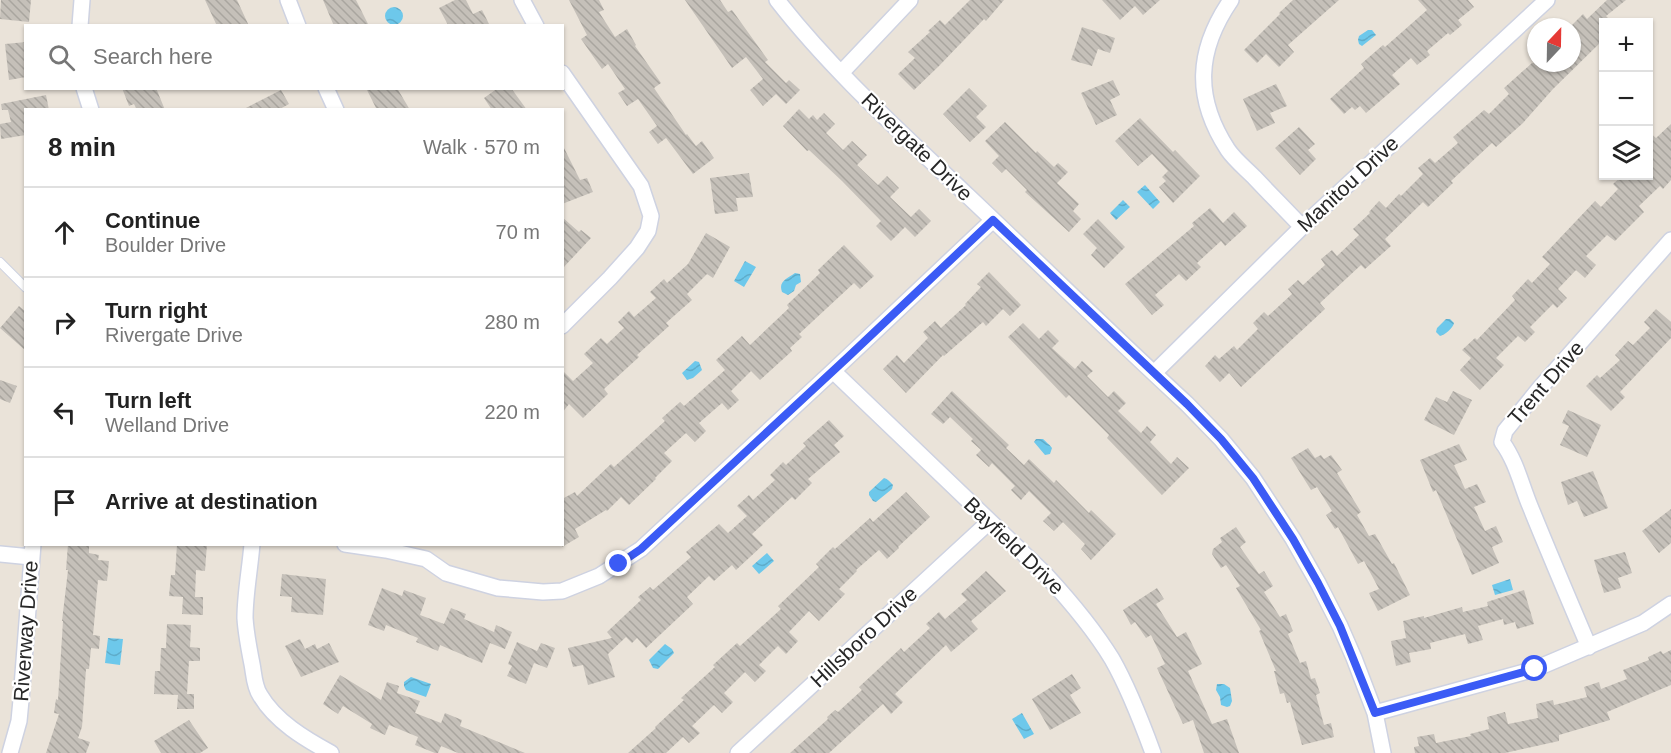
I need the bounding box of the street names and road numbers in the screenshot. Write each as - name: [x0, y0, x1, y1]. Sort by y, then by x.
- street label: Rivergate Drive: [857, 88, 977, 205]
- street label: Manitou Drive: [1292, 131, 1403, 236]
- street label: Trent Drive: [1503, 336, 1588, 429]
- street label: Bayfield Drive: [960, 492, 1069, 599]
- street label: Riverway Drive: [9, 560, 42, 702]
- street label: Hillsboro Drive: [806, 582, 921, 692]

